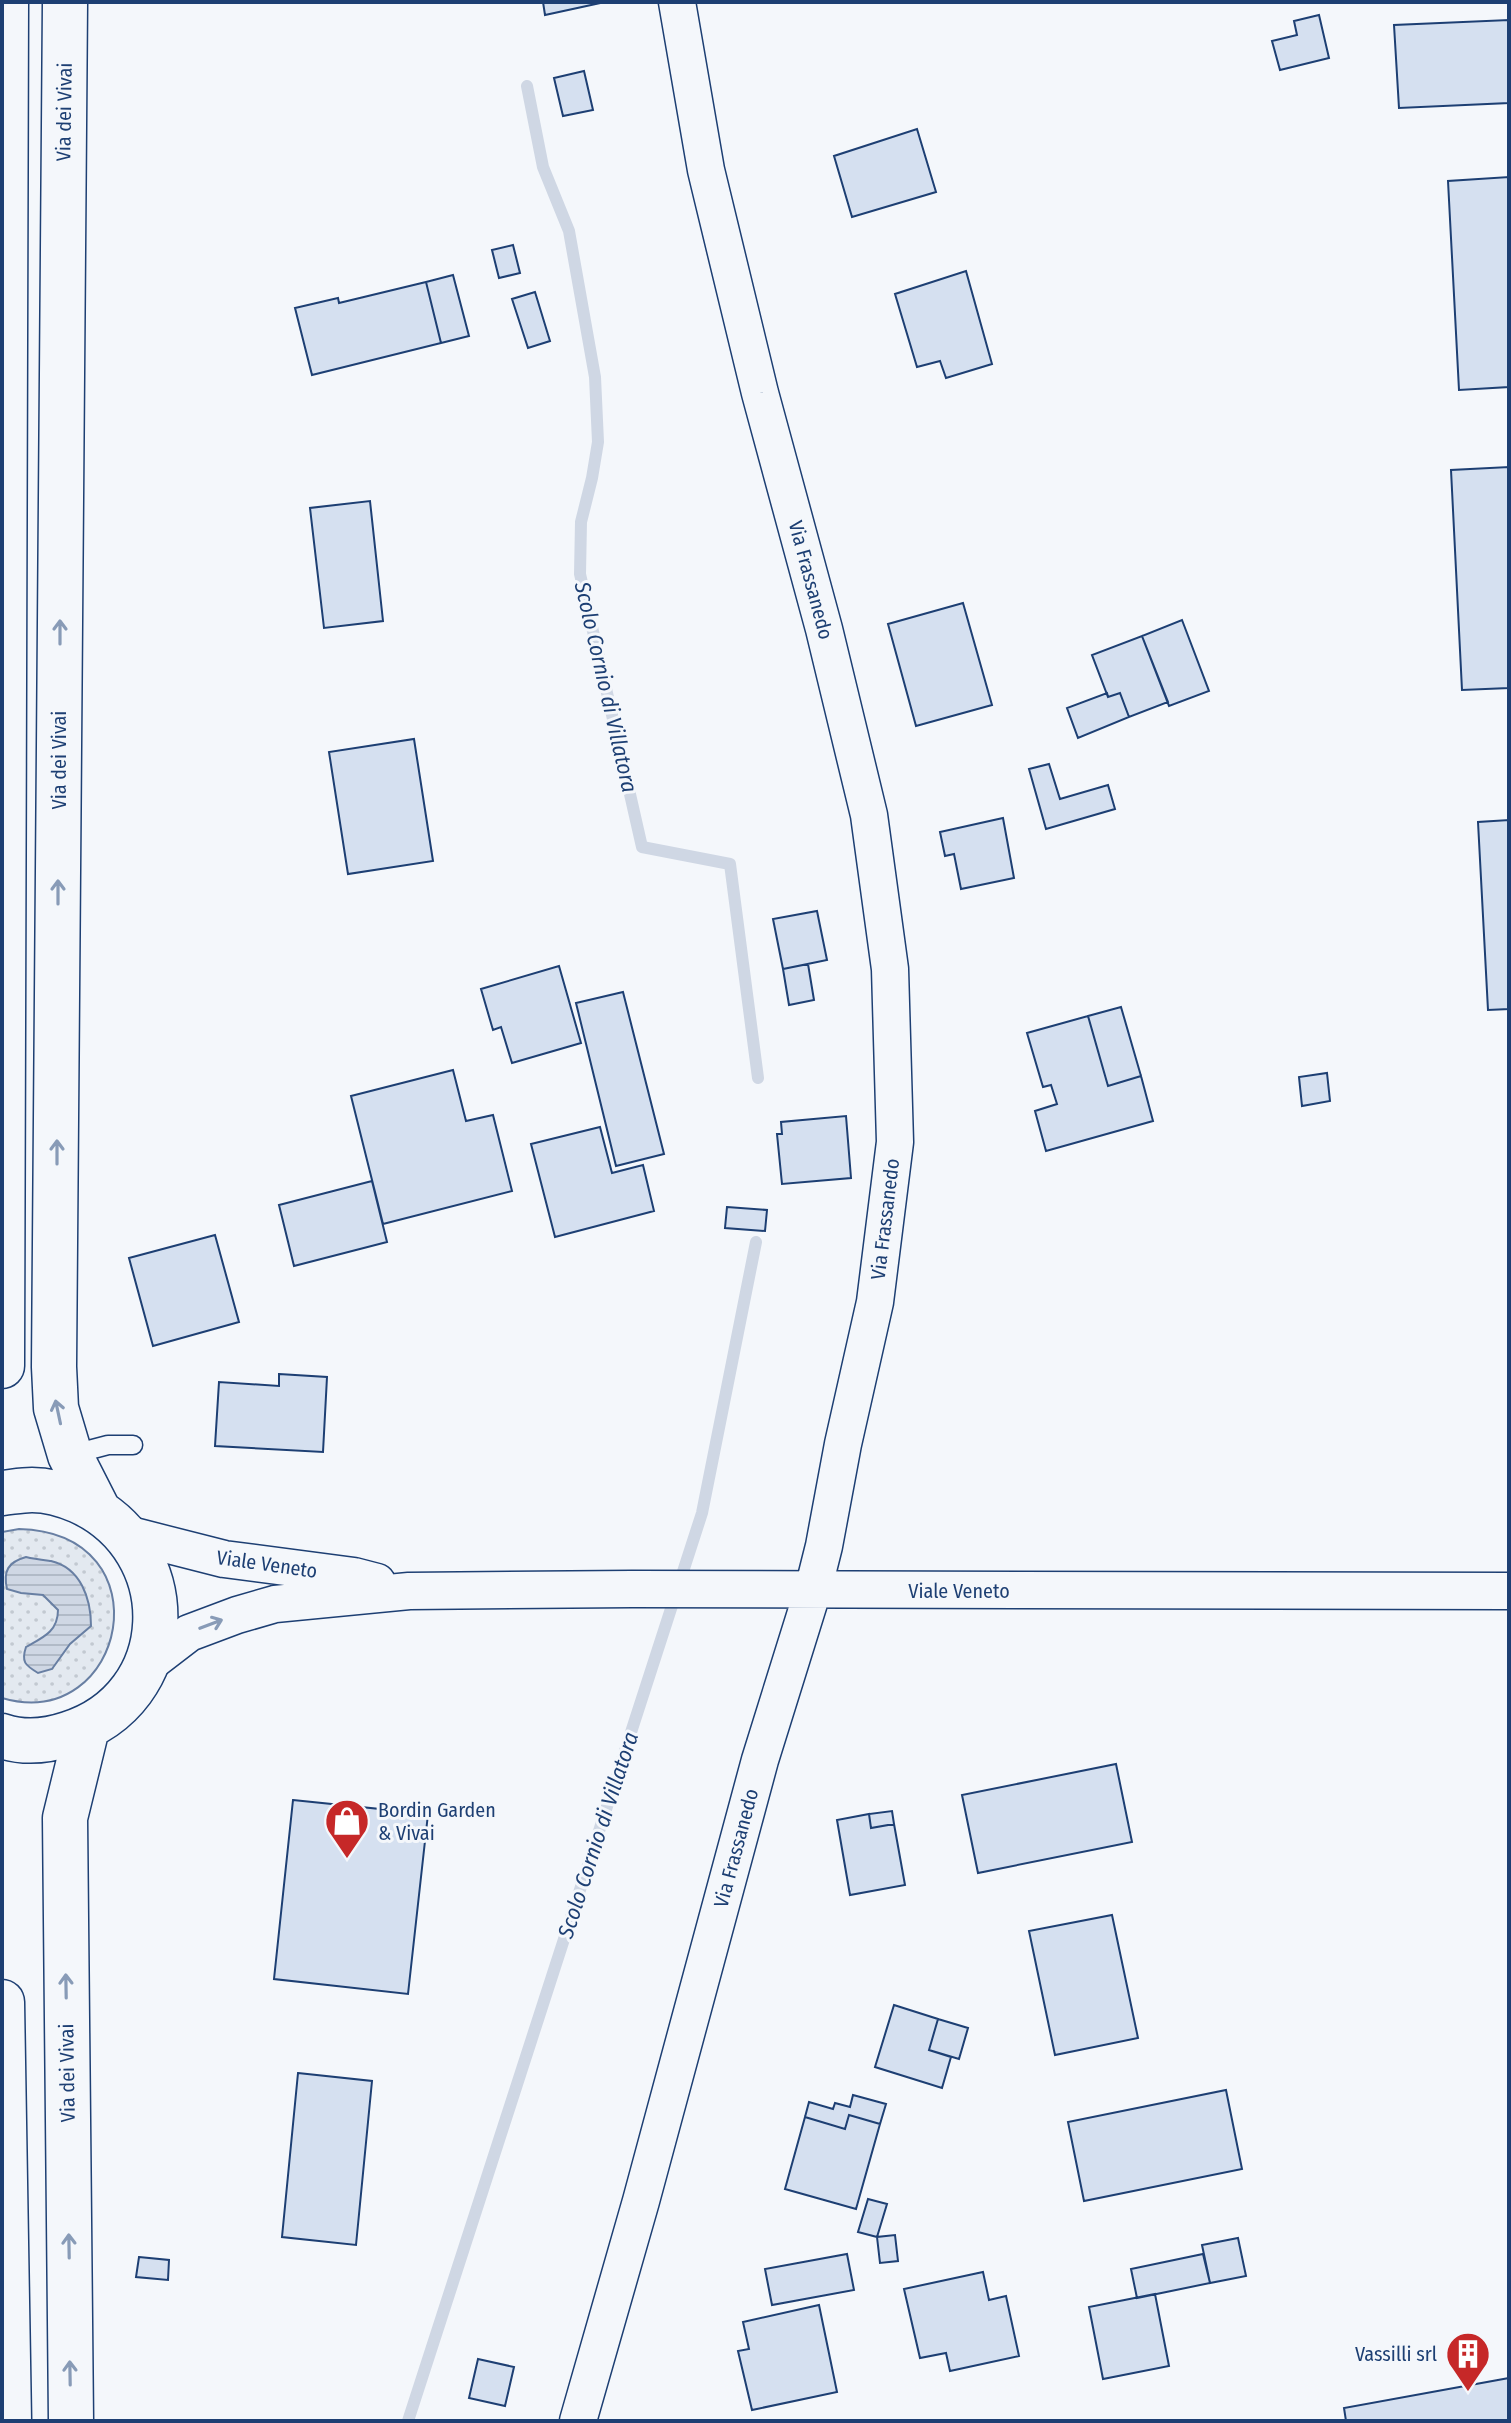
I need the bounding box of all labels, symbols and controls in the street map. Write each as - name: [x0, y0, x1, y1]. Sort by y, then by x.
- street label: Via dei Vivai: [51, 62, 77, 162]
- street label: Via Frassanedo: [784, 518, 838, 642]
- water label: Scolo Cornio di Villatora: [568, 578, 643, 795]
- one-way arrow: [52, 619, 67, 646]
- street label: Via dei Vivai: [47, 711, 71, 809]
- one-way arrow: [50, 879, 66, 906]
- one-way arrow: [49, 1139, 65, 1166]
- street label: Via Frassanedo: [866, 1157, 904, 1281]
- one-way arrow: [50, 1399, 65, 1425]
- street label: Viale Veneto: [215, 1545, 319, 1583]
- street label: Viale Veneto: [908, 1579, 1010, 1603]
- one-way arrow: [198, 1616, 223, 1631]
- water label: Scolo Cornio di Villatora: [552, 1728, 644, 1943]
- street label: Via Frassanedo: [709, 1786, 763, 1910]
- shop icon: Bordin Garden & Vivai: [323, 1797, 371, 1860]
- place label: Bordin Garden & Vivai: [378, 1798, 496, 1845]
- one-way arrow: [58, 1973, 74, 2000]
- street label: Via dei Vivai: [54, 2023, 80, 2123]
- one-way arrow: [61, 2233, 77, 2260]
- building icon: Vassilli srl: [1444, 2330, 1492, 2393]
- place label: Vassilli srl: [1355, 2342, 1437, 2366]
- one-way arrow: [63, 2360, 78, 2387]

